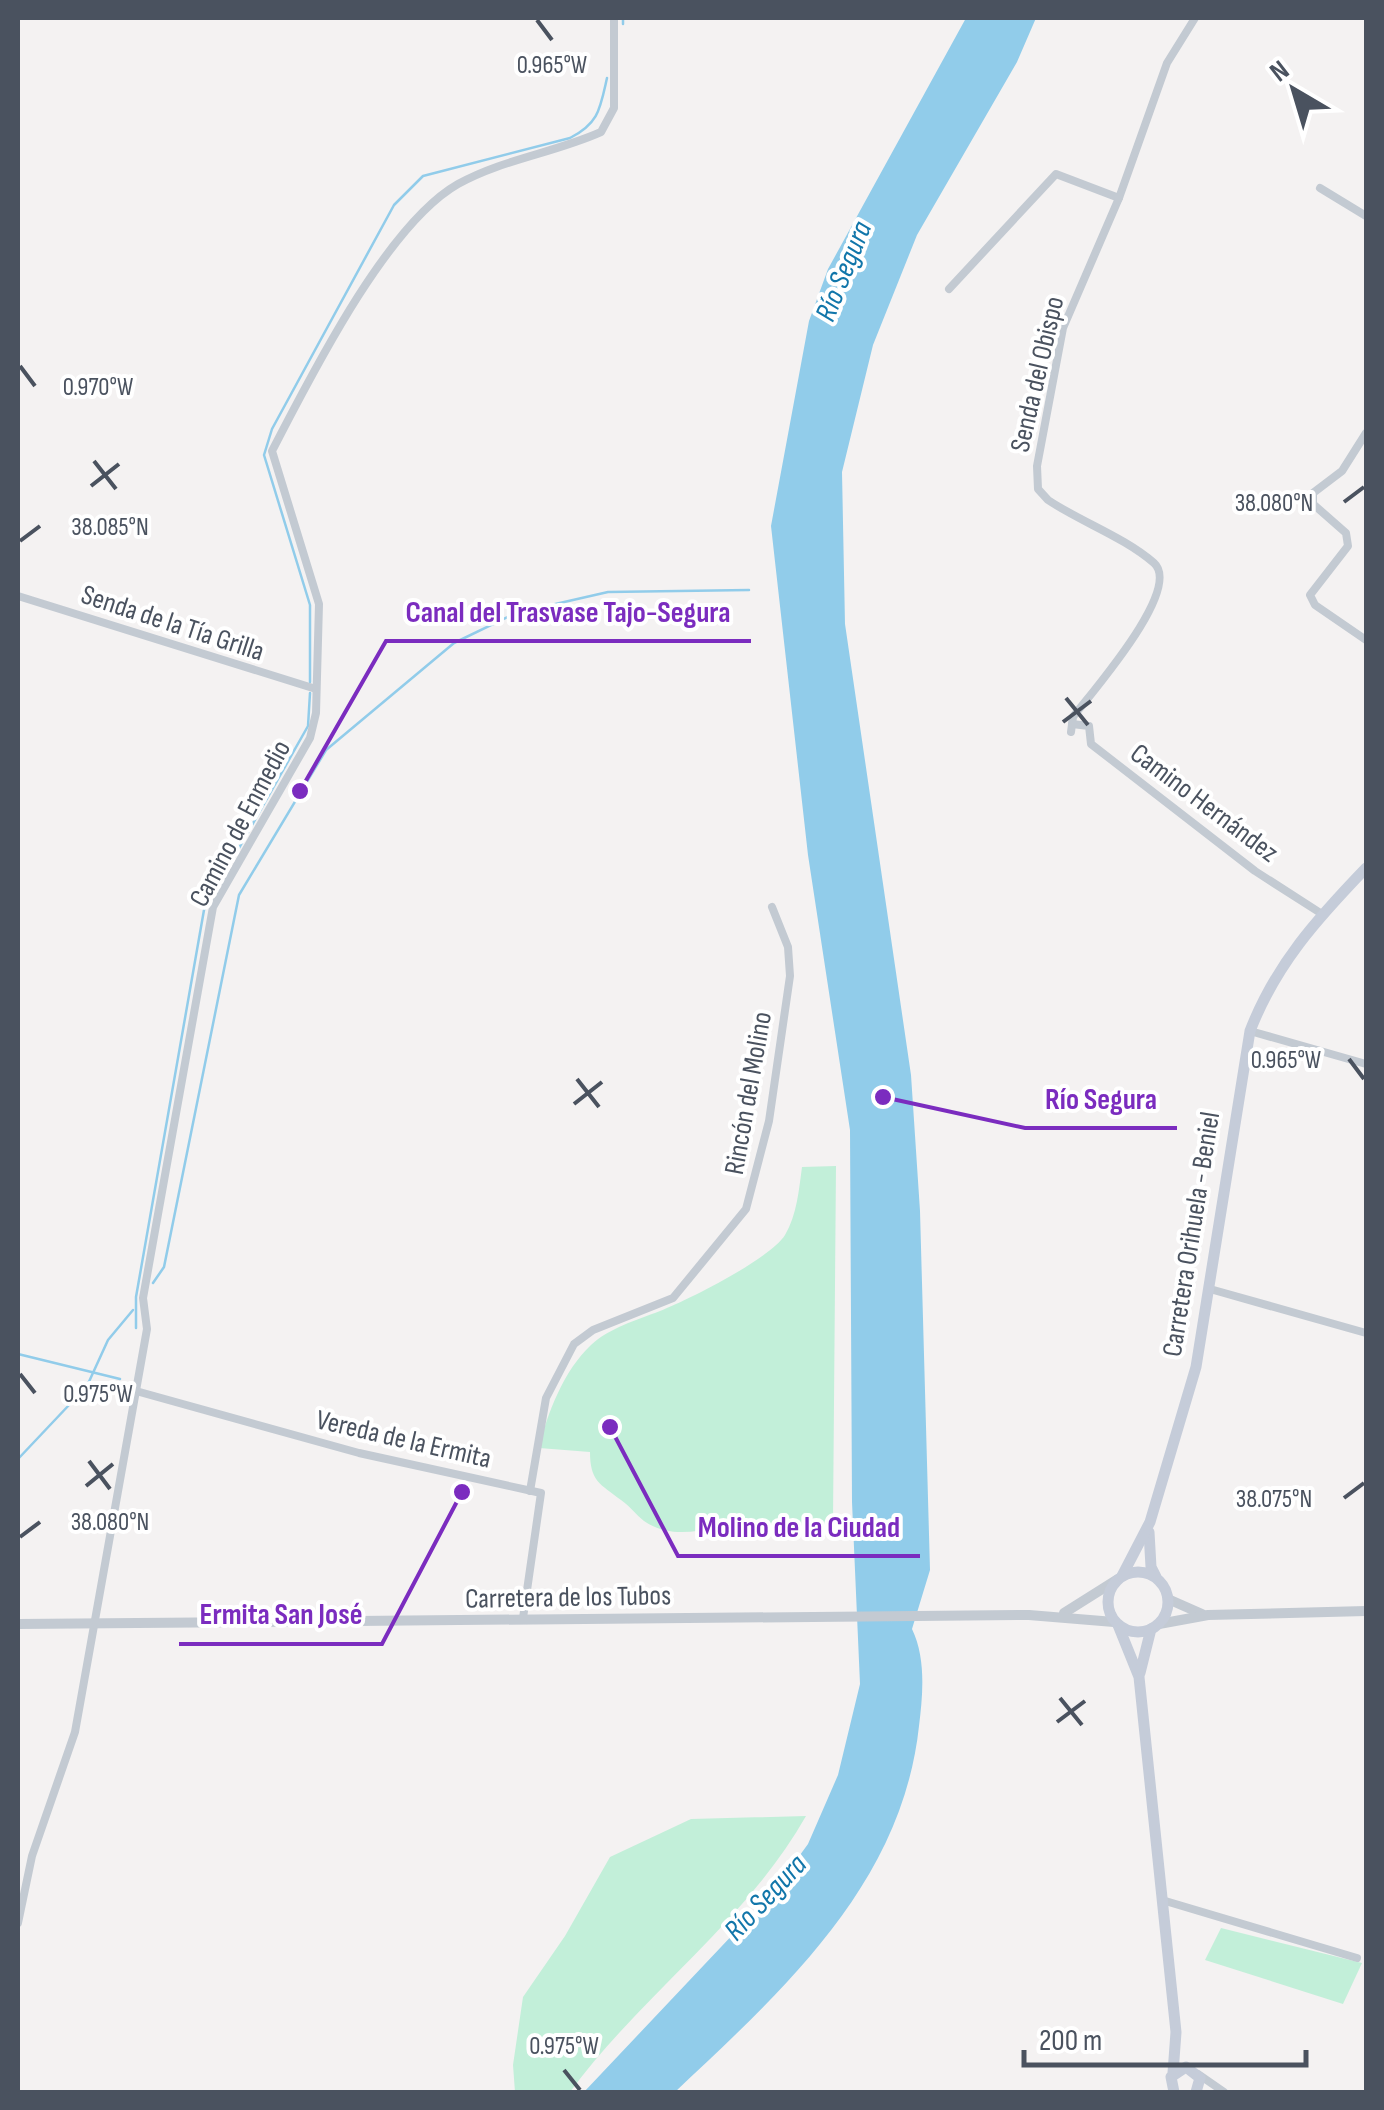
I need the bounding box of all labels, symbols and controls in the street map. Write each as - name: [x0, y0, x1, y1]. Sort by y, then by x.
- north arrow: [1244, 40, 1344, 140]
- text: 0.965°W: [517, 50, 587, 81]
- text: N: [1263, 54, 1296, 89]
- water label: Río Segura: [808, 216, 880, 327]
- street label: Senda del Obispo: [1004, 293, 1071, 455]
- text: 0.970°W: [63, 372, 133, 403]
- text: 38.080°N: [1235, 488, 1313, 519]
- text: 38.085°N: [71, 512, 149, 543]
- street label: Senda de la Tía Grilla: [77, 578, 268, 669]
- callout: Canal del Trasvase Tajo-Segura: [386, 581, 751, 641]
- text: Canal del Trasvase Tajo-Segura: [406, 595, 730, 631]
- street label: Camino de Enmedio: [183, 735, 298, 913]
- street label: Camino Hernández: [1124, 737, 1284, 869]
- street label: Rincón del Molino: [718, 1009, 779, 1177]
- text: 0.965°W: [1251, 1045, 1321, 1076]
- callout: Río Segura: [1025, 1068, 1177, 1128]
- text: Río Segura: [1045, 1082, 1157, 1118]
- street label: Carretera Orihuela - Beniel: [1156, 1109, 1227, 1359]
- text: 0.975°W: [63, 1379, 133, 1410]
- street label: Vereda de la Ermita: [313, 1403, 494, 1476]
- text: 38.075°N: [1236, 1484, 1312, 1515]
- callout: Molino de la Ciudad: [678, 1496, 920, 1556]
- text: 38.080°N: [71, 1507, 149, 1538]
- text: Molino de la Ciudad: [698, 1510, 900, 1546]
- street label: Carretera de los Tubos: [465, 1579, 671, 1616]
- callout: Ermita San José: [179, 1584, 382, 1644]
- text: Ermita San José: [199, 1597, 363, 1633]
- water label: Río Segura: [717, 1847, 815, 1948]
- scale bar: [1024, 2005, 1306, 2067]
- text: 200 m: [1039, 2023, 1102, 2059]
- text: 0.975°W: [529, 2031, 599, 2062]

